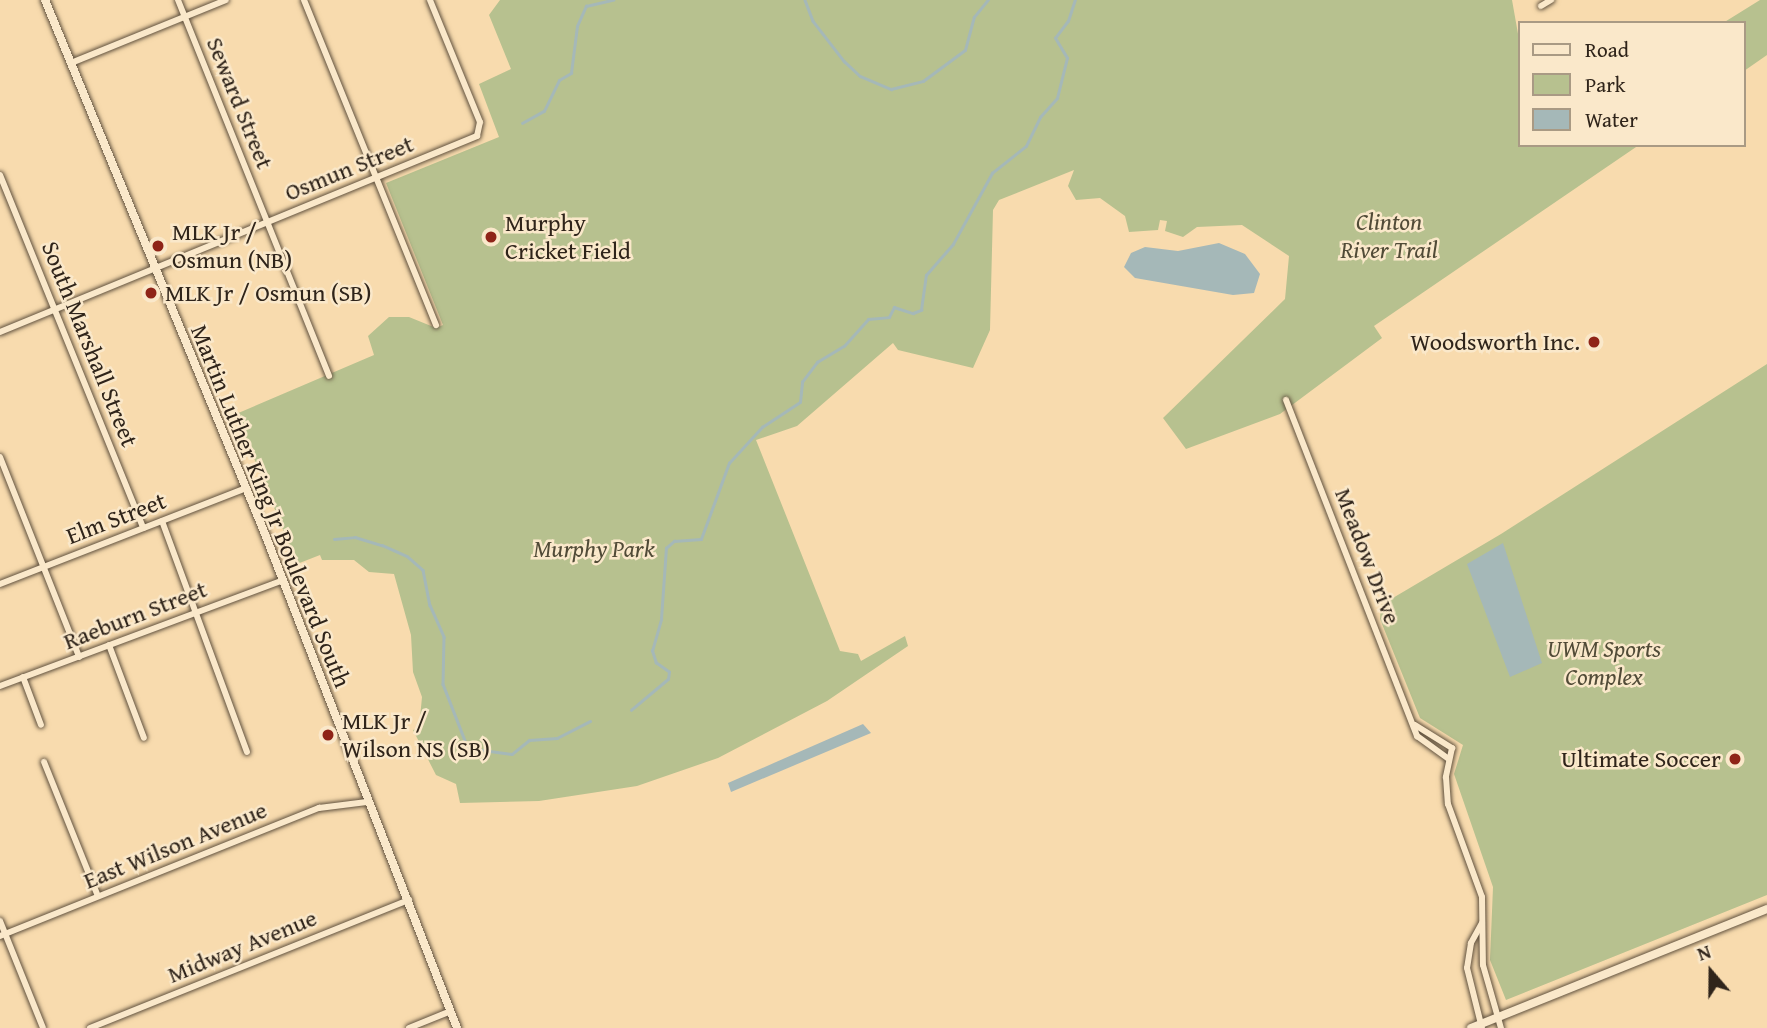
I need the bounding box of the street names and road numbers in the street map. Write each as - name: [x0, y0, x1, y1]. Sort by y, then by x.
- street label: Seward Street: [201, 33, 279, 173]
- street label: Osmun Street: [280, 129, 418, 207]
- street label: South Marshall Street: [36, 237, 144, 451]
- street label: Martin Luther King Jr Boulevard South: [185, 320, 357, 692]
- street label: Meadow Drive: [1329, 484, 1407, 628]
- street label: Elm Street: [62, 486, 170, 550]
- street label: Raeburn Street: [59, 574, 211, 656]
- street label: East Wilson Avenue: [79, 795, 271, 895]
- street label: Midway Avenue: [163, 903, 321, 989]

